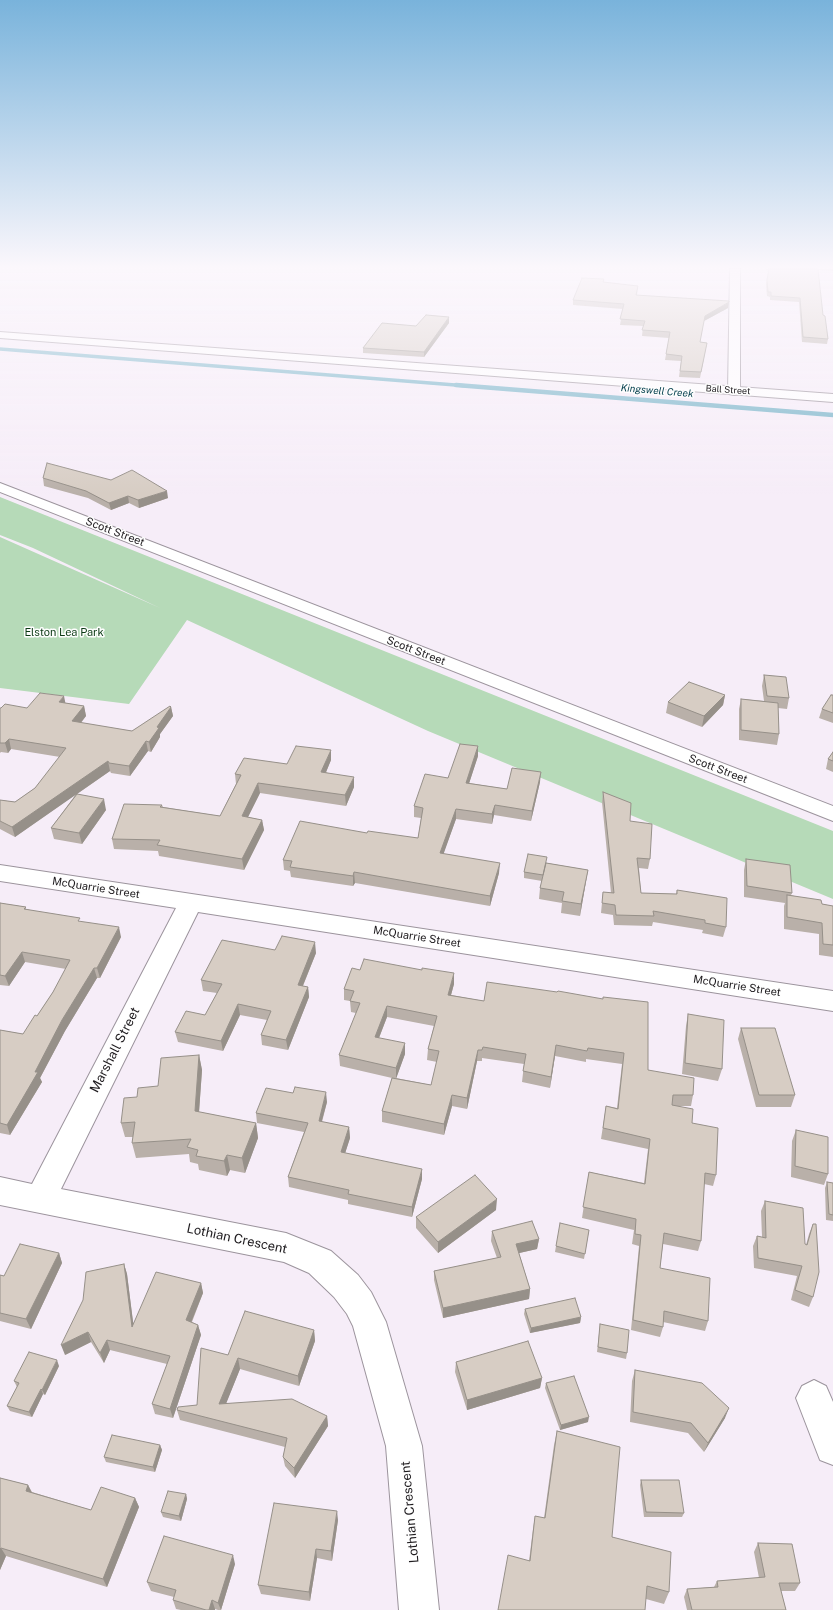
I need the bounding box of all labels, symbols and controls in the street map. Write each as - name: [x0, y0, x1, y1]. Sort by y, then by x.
- water label: Kingswell Creek: [620, 382, 694, 400]
- street label: Ball Street: [705, 383, 751, 397]
- street label: Scott Street: [84, 515, 146, 549]
- park label: Elston Lea Park: [24, 626, 104, 640]
- street label: Scott Street: [385, 634, 447, 668]
- street label: Scott Street: [687, 752, 749, 786]
- street label: McQuarrie Street: [51, 875, 141, 901]
- street label: McQuarrie Street: [372, 924, 462, 950]
- street label: McQuarrie Street: [692, 973, 782, 999]
- street label: Marshall Street: [87, 1005, 143, 1095]
- street label: Lothian Crescent: [185, 1221, 289, 1257]
- street label: Lothian Crescent: [398, 1460, 422, 1564]

